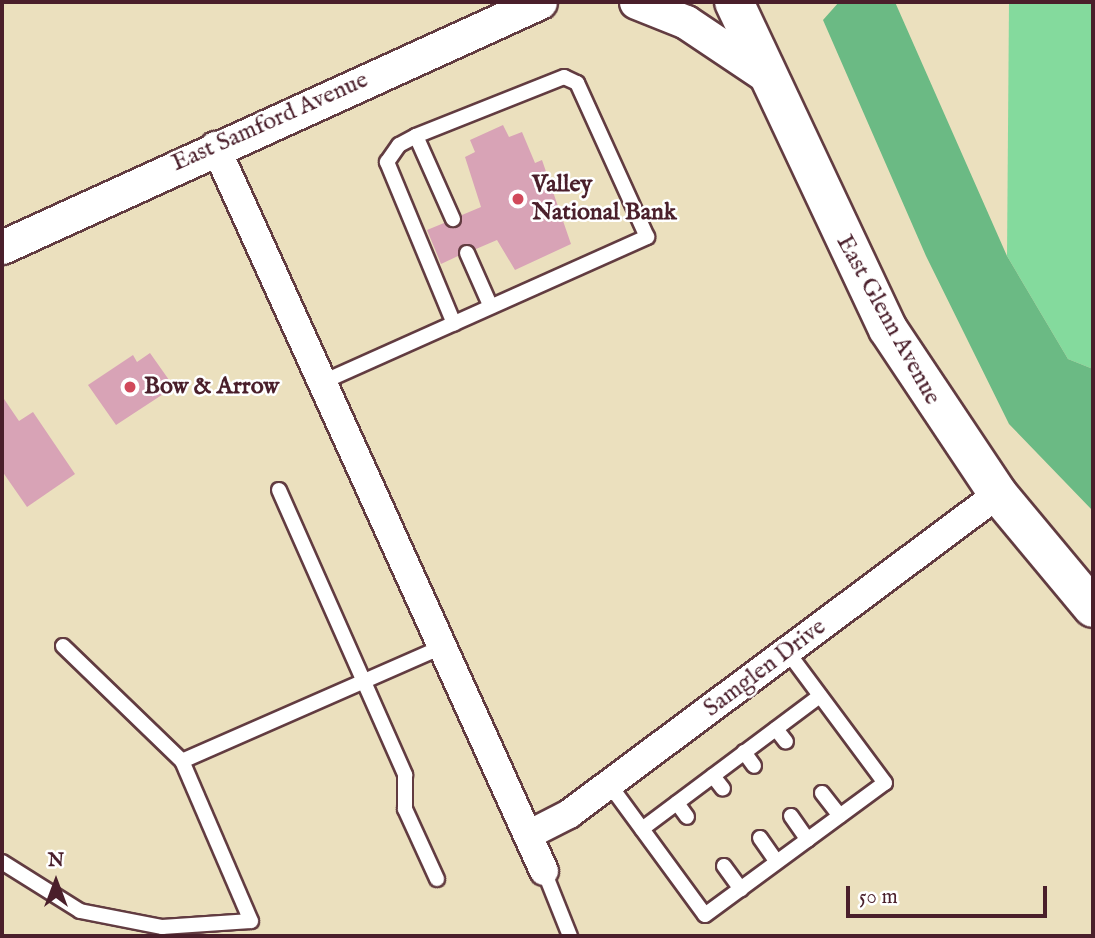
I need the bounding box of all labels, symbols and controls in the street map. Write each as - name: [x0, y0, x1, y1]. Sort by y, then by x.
- street label: East Samford Avenue: [167, 66, 373, 178]
- place label: Valley National Bank: [532, 171, 677, 227]
- marker: Valley National Bank: [510, 191, 526, 207]
- street label: East Glenn Avenue: [829, 230, 947, 410]
- place label: Bow & Arrow: [144, 373, 279, 401]
- marker: Bow & Arrow: [122, 379, 138, 395]
- street label: Samglen Drive: [698, 613, 832, 723]
- north arrow: [21, 847, 91, 917]
- text: N: [48, 849, 64, 873]
- scale bar: [850, 872, 1051, 916]
- text: 50 m: [859, 884, 898, 911]

